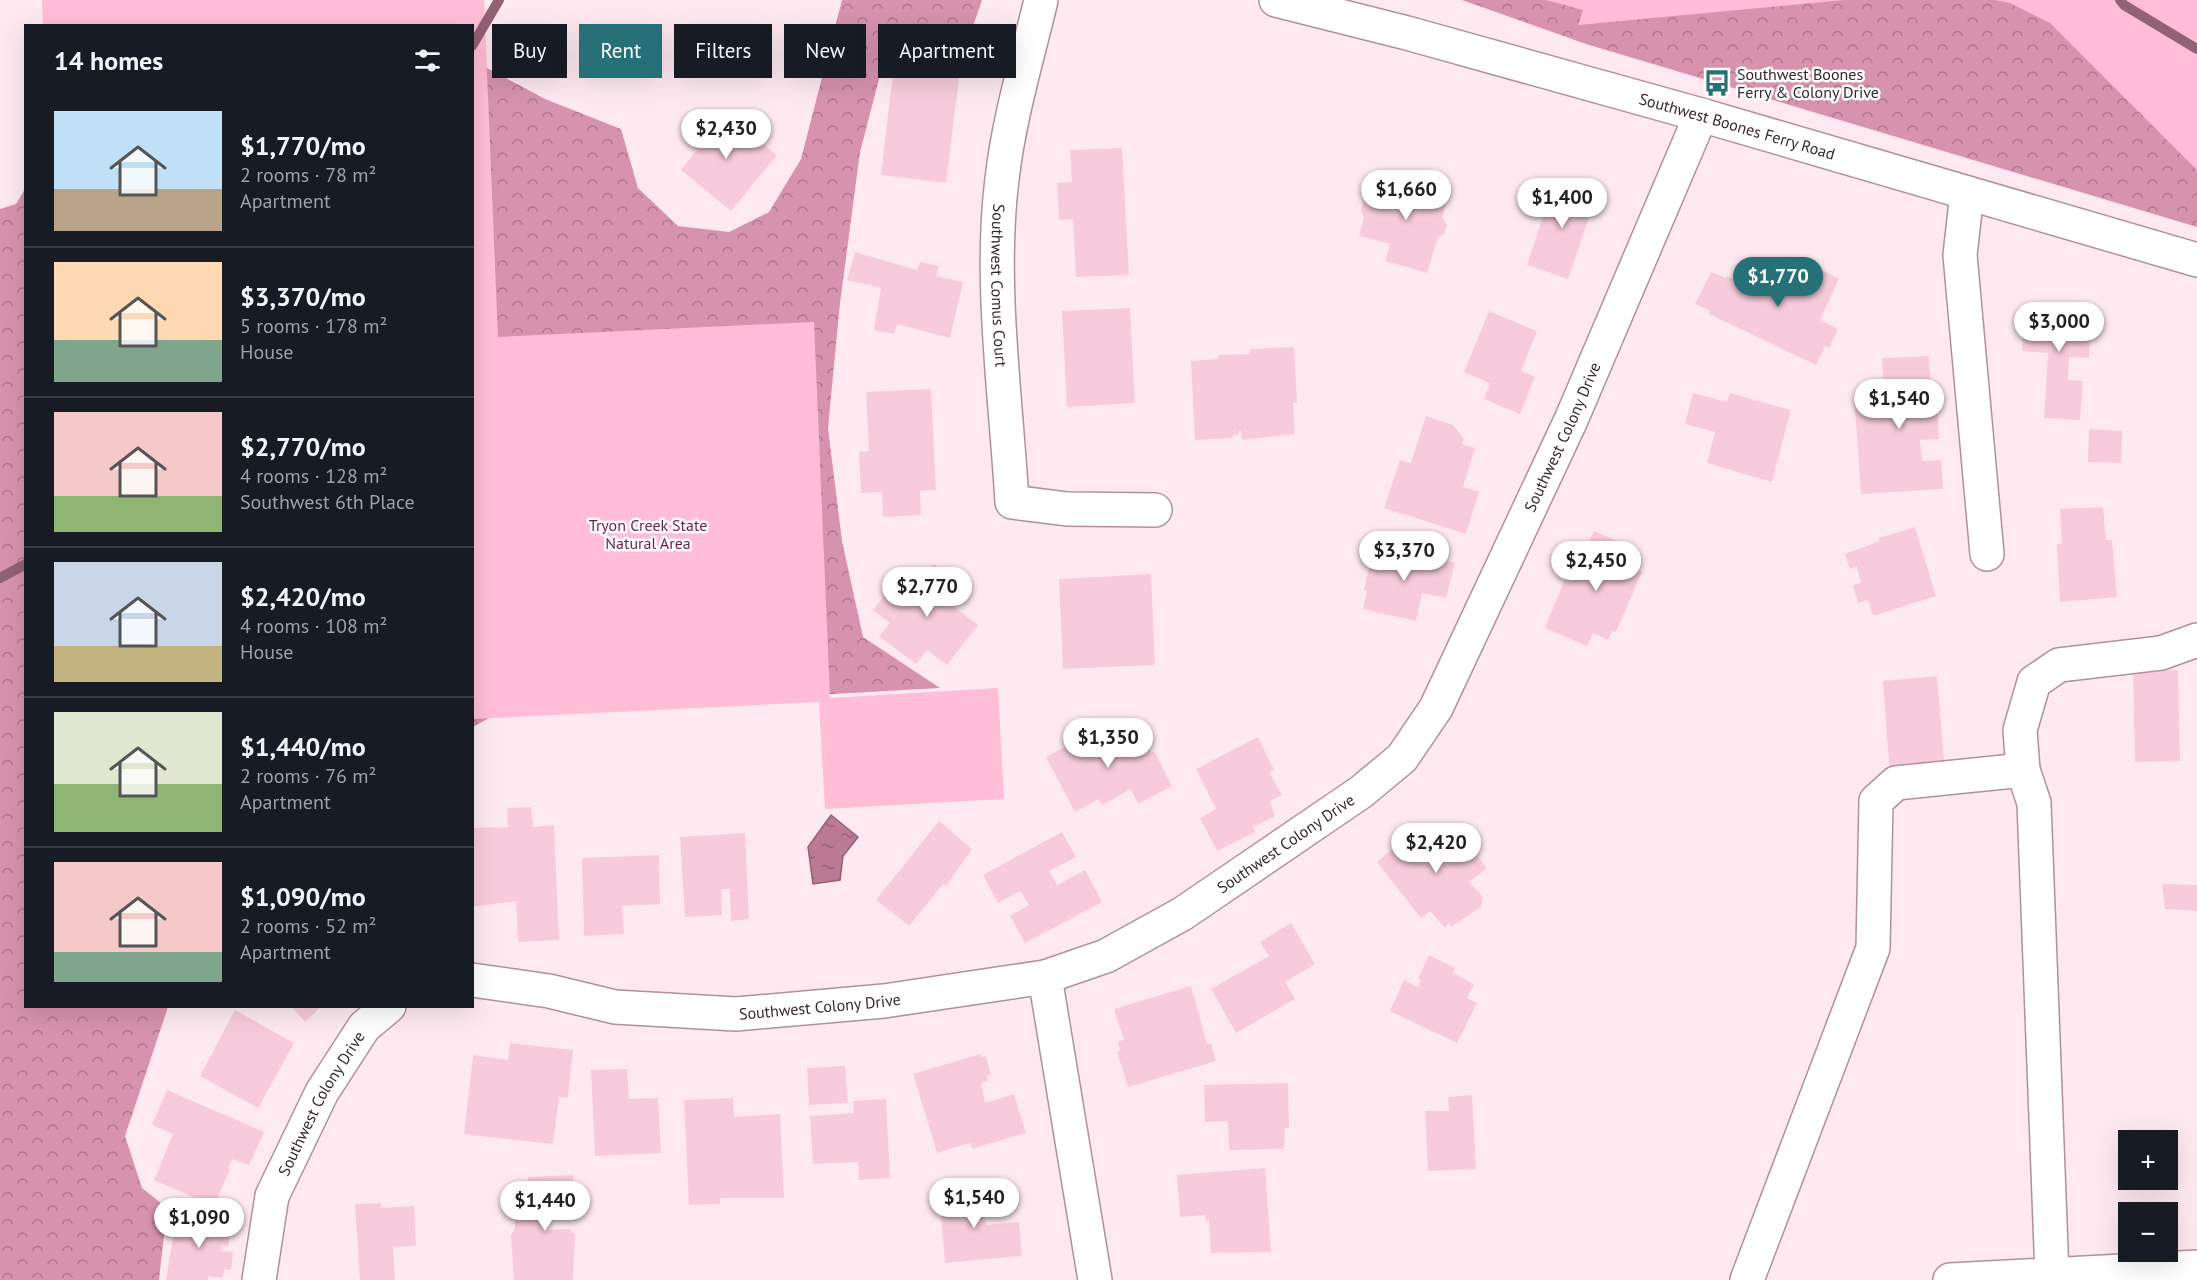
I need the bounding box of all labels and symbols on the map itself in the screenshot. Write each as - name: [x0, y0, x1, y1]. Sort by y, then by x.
- place label: Southwest Boones Ferry & Colony Drive: [1737, 64, 1879, 102]
- bus stop icon: Southwest Boones Ferry & Colony Drive: [1702, 68, 1732, 98]
- street label: Southwest Boones Ferry Road: [1637, 88, 1837, 164]
- pin: $2,430: [677, 109, 775, 160]
- pin: $1,660: [1357, 170, 1455, 221]
- pin: $1,400: [1513, 178, 1611, 229]
- street label: Southwest Comus Court: [987, 203, 1012, 368]
- pin: $1,770: [1729, 257, 1827, 308]
- pin: $3,000: [2010, 302, 2108, 353]
- street label: Southwest Colony Drive: [1519, 359, 1605, 515]
- pin: $1,540: [1850, 379, 1948, 430]
- park label: Tryon Creek State Natural Area: [589, 515, 707, 553]
- pin: $3,370: [1355, 531, 1453, 582]
- pin: $2,450: [1547, 541, 1645, 592]
- pin: $2,770: [878, 567, 976, 618]
- pin: $1,350: [1059, 718, 1157, 769]
- street label: Southwest Colony Drive: [1213, 789, 1358, 897]
- pin: $2,420: [1387, 823, 1485, 874]
- street label: Southwest Colony Drive: [738, 989, 902, 1024]
- street label: Southwest Colony Drive: [273, 1027, 369, 1179]
- pin: $1,540: [925, 1178, 1023, 1229]
- pin: $1,440: [496, 1181, 594, 1232]
- pin: $1,090: [150, 1198, 248, 1249]

